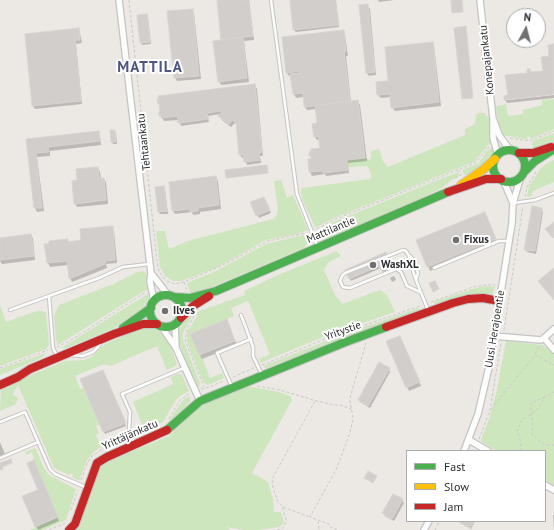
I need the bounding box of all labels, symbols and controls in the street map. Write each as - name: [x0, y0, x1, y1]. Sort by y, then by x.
- north arrow: [506, 8, 546, 48]
- text: N: [523, 10, 532, 24]
- street label: Konepajankatu: [477, 25, 497, 95]
- district label: MATTILA: [117, 59, 183, 77]
- street label: Tehtaankatu: [134, 113, 154, 171]
- street label: Mattilantie: [305, 214, 357, 246]
- place label: Fixus: [464, 233, 489, 247]
- marker: Fixus: [451, 235, 461, 245]
- place label: WashXL: [381, 258, 419, 272]
- marker: WashXL: [368, 260, 378, 270]
- street label: Uusi Herajoentie: [482, 289, 508, 369]
- place label: Ilves: [173, 304, 195, 318]
- marker: Ilves: [160, 306, 170, 316]
- street label: Yritystie: [323, 318, 363, 344]
- street label: Yrittäjänkatu: [100, 417, 160, 453]
- legend: [406, 450, 546, 522]
- text: Fast: [444, 459, 465, 474]
- text: Slow: [444, 479, 469, 494]
- text: Jam: [444, 499, 463, 514]

